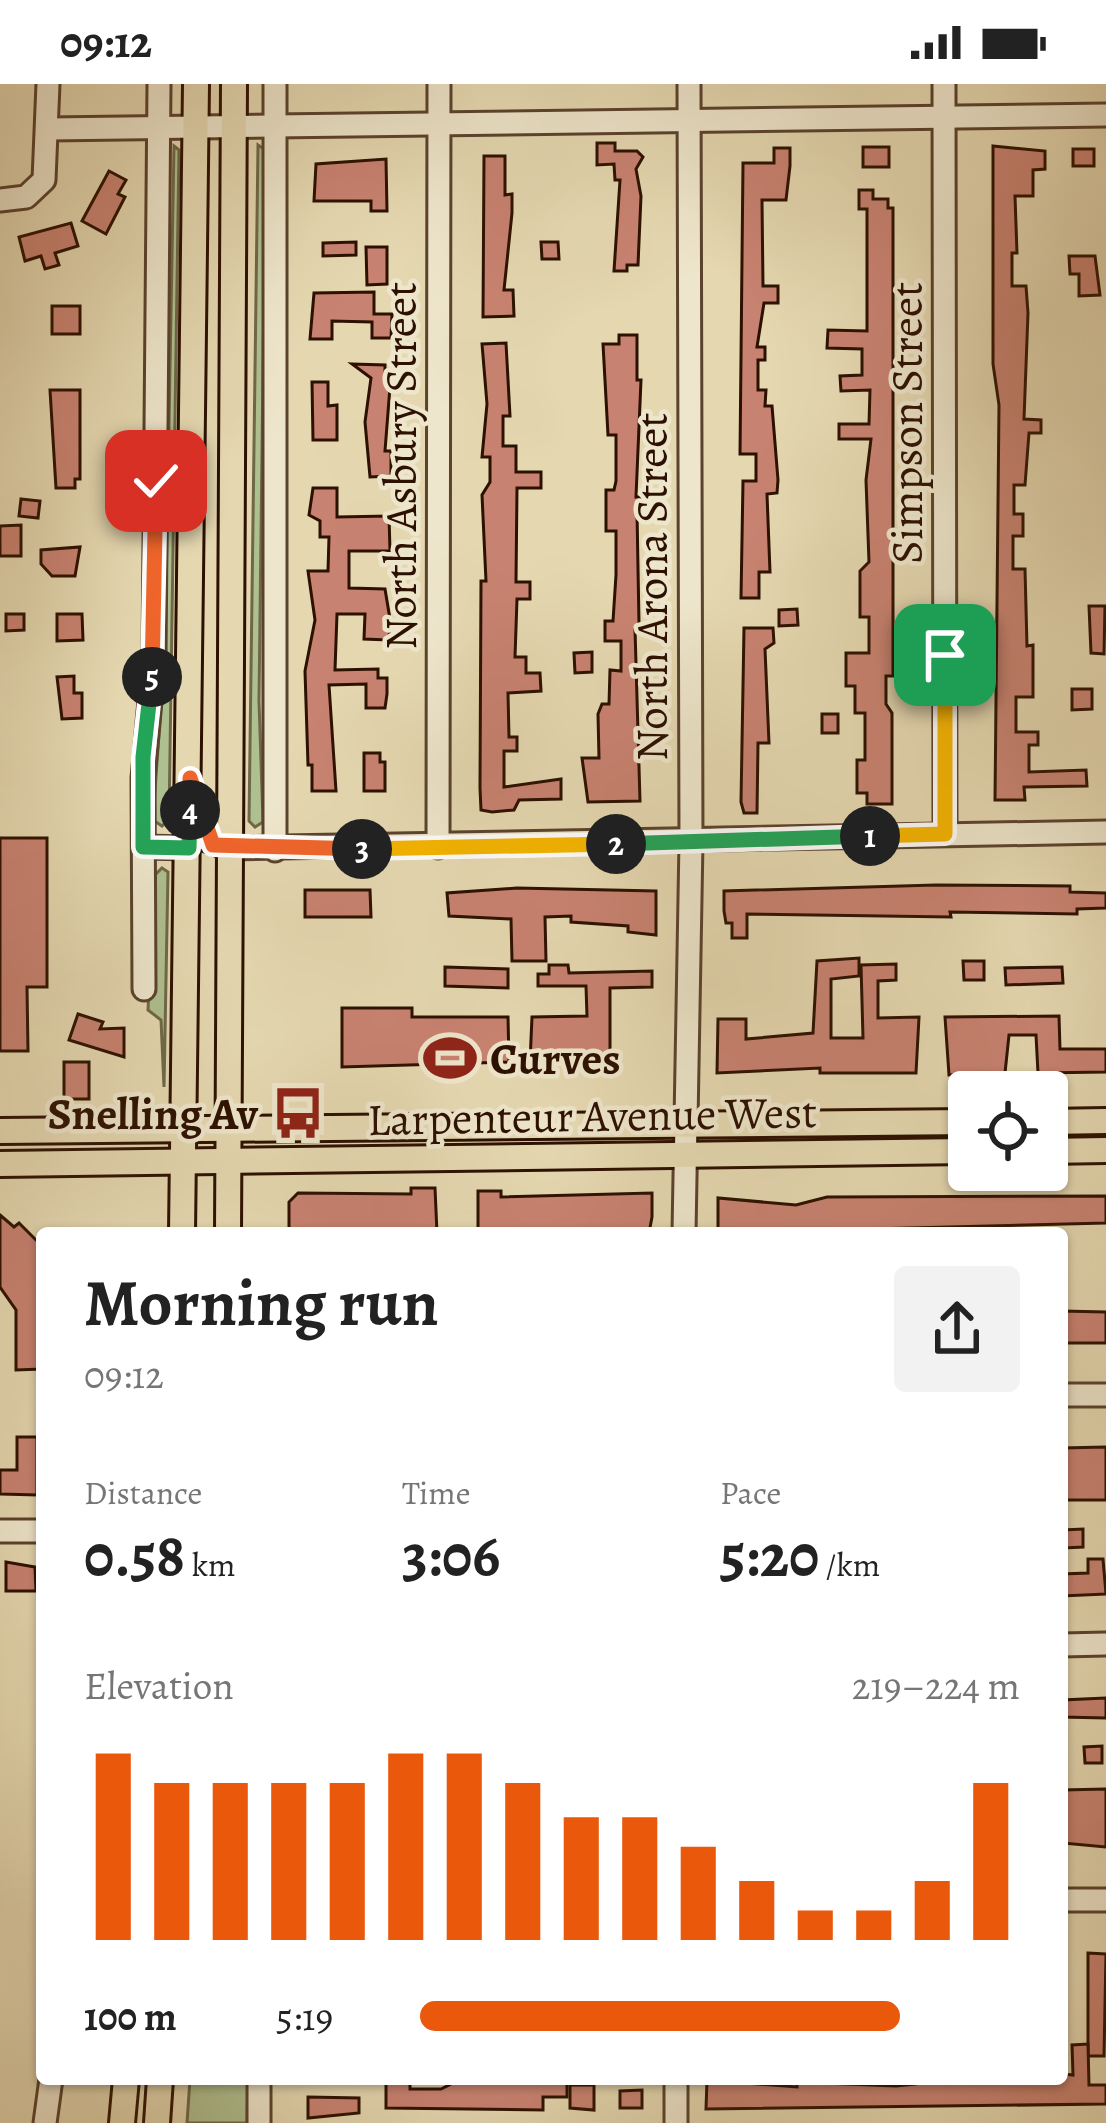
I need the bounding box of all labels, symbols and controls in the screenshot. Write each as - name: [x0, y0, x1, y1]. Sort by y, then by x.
- text: 09:12: [60, 11, 152, 73]
- street label: North Asbury Street: [370, 282, 432, 650]
- street label: Simpson Street: [876, 282, 938, 564]
- street label: North Arona Street: [621, 413, 683, 761]
- pin: [105, 430, 207, 532]
- icon: check: [123, 448, 189, 514]
- pin: [894, 604, 996, 706]
- icon: arrive: [912, 622, 978, 688]
- pin: 5: [122, 647, 182, 707]
- text: 5: [145, 654, 159, 699]
- pin: 4: [160, 780, 220, 840]
- text: 4: [182, 787, 198, 832]
- pin: 1: [840, 806, 900, 866]
- text: 1: [864, 813, 876, 858]
- pin: 2: [586, 814, 646, 874]
- pin: 3: [332, 819, 392, 879]
- text: 2: [608, 821, 624, 866]
- text: 3: [355, 826, 369, 871]
- place label: Curves: [490, 1028, 621, 1090]
- sports icon: Curves: [421, 1029, 479, 1087]
- map controls: [948, 1071, 1068, 1191]
- button: locate: [948, 1071, 1068, 1191]
- street label: Larpenteur Avenue West: [367, 1081, 818, 1151]
- place label: Snelling Av: [47, 1083, 259, 1145]
- bus stop icon: Snelling Av: [269, 1084, 327, 1142]
- text: Morning run: [84, 1258, 439, 1348]
- button: share: [894, 1266, 1020, 1392]
- text: 09:12: [84, 1348, 164, 1401]
- text: Distance: [84, 1470, 202, 1515]
- text: Time: [402, 1470, 471, 1515]
- text: Pace: [720, 1470, 781, 1515]
- text: 0.58: [84, 1515, 185, 1597]
- text: 3:06: [402, 1515, 500, 1597]
- text: 5:20: [720, 1515, 819, 1597]
- text: km: [185, 1542, 236, 1587]
- text: /km: [819, 1542, 880, 1587]
- text: Elevation: [84, 1659, 234, 1712]
- text: 219–224 m: [852, 1659, 1020, 1712]
- text: 100 m: [84, 1990, 177, 2043]
- text: 5:19: [276, 1990, 333, 2043]

